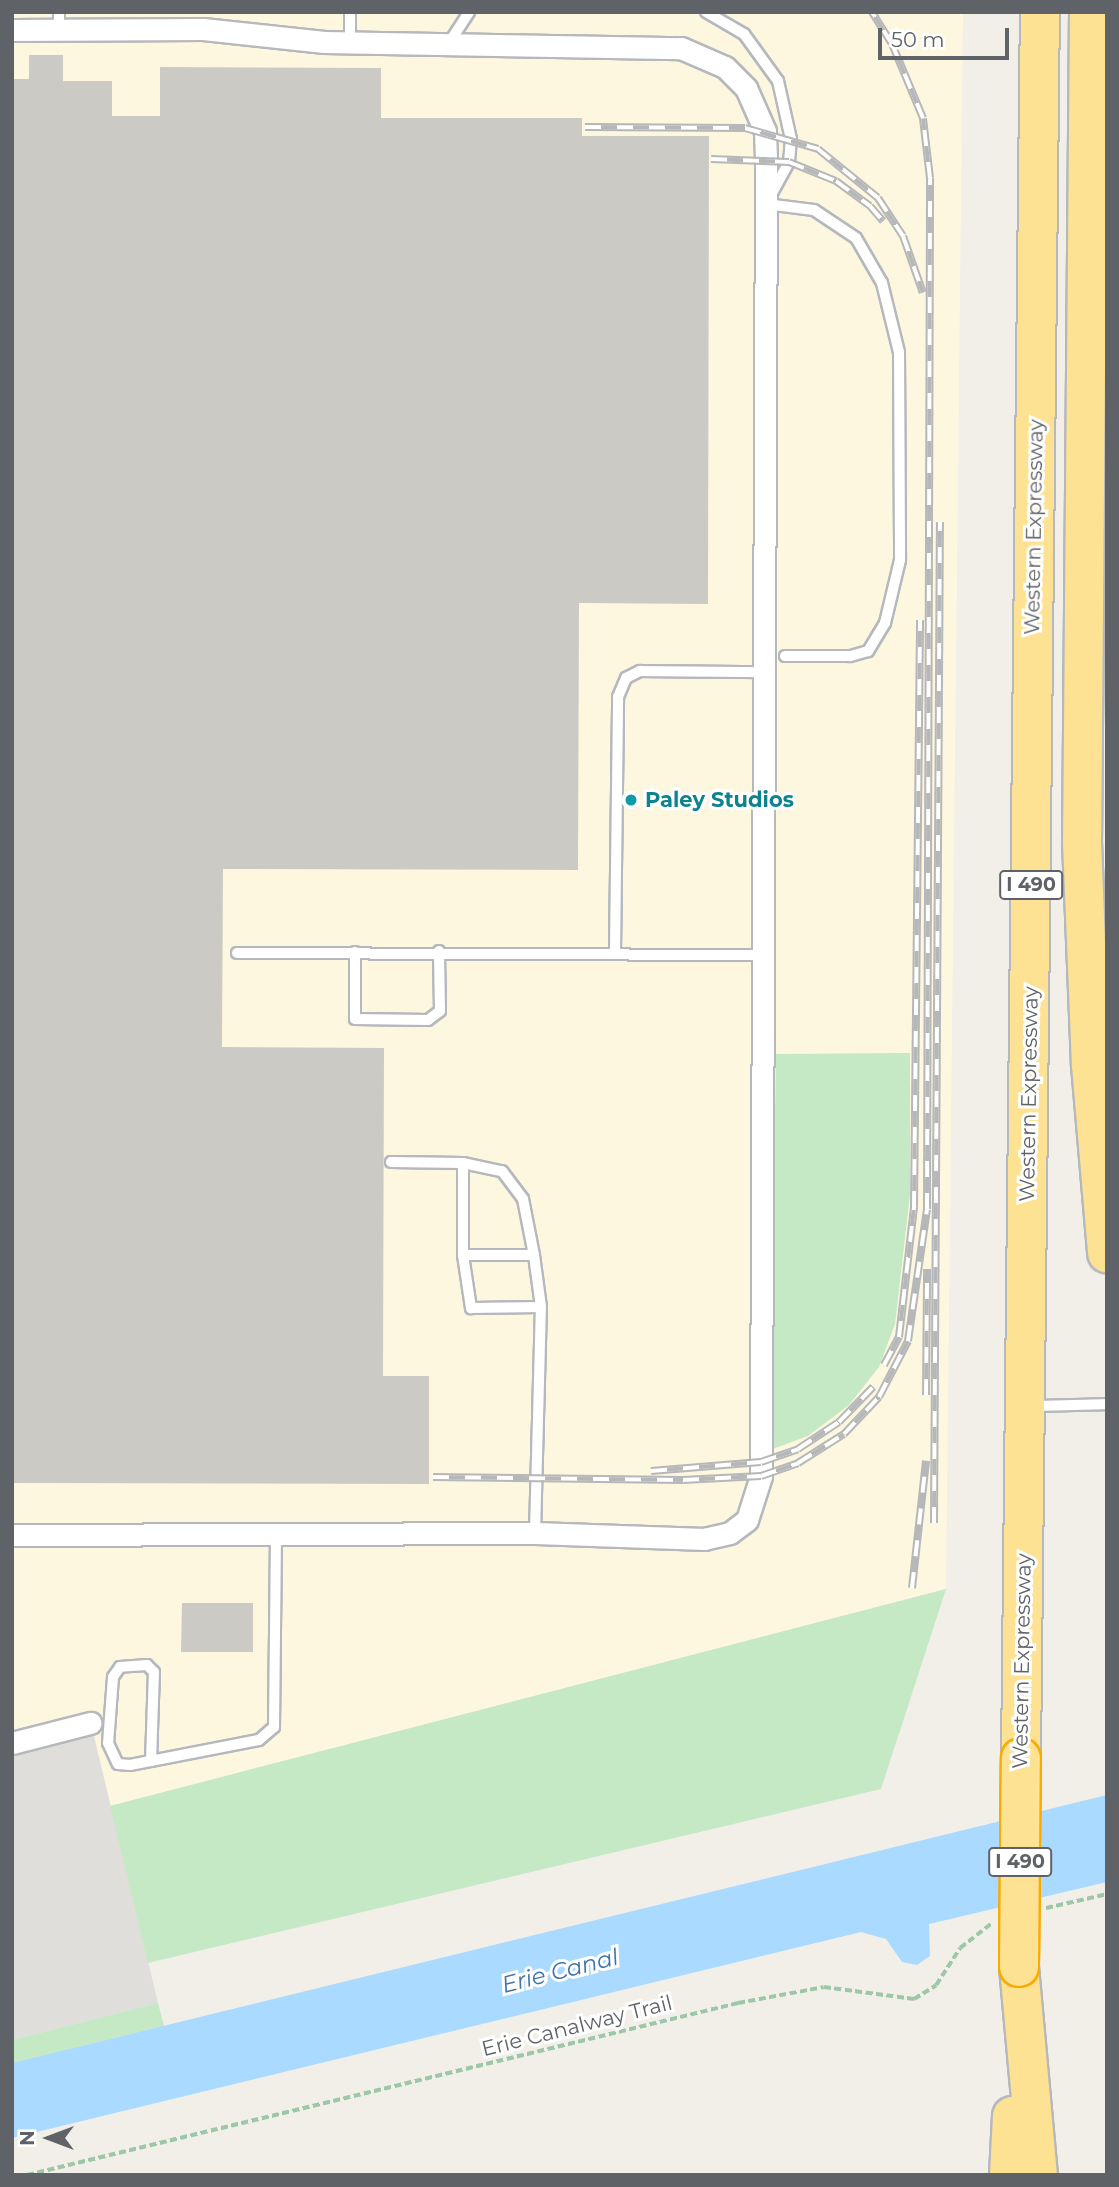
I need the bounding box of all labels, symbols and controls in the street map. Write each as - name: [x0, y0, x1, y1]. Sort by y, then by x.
- scale bar: [881, 14, 1012, 58]
- text: 50 m: [891, 27, 945, 52]
- street label: Western Expressway: [1020, 419, 1048, 635]
- place label: Paley Studios: [645, 787, 794, 813]
- marker: Paley Studios: [623, 792, 639, 808]
- road number: I 490: [998, 870, 1064, 900]
- street label: Western Expressway: [1015, 986, 1043, 1202]
- street label: Western Expressway: [1008, 1553, 1036, 1769]
- road number: I 490: [987, 1846, 1053, 1878]
- water label: Erie Canal: [499, 1943, 621, 1999]
- street label: Erie Canalway Trail: [479, 1990, 675, 2062]
- north arrow: [14, 2103, 84, 2173]
- text: N: [16, 2130, 39, 2146]

